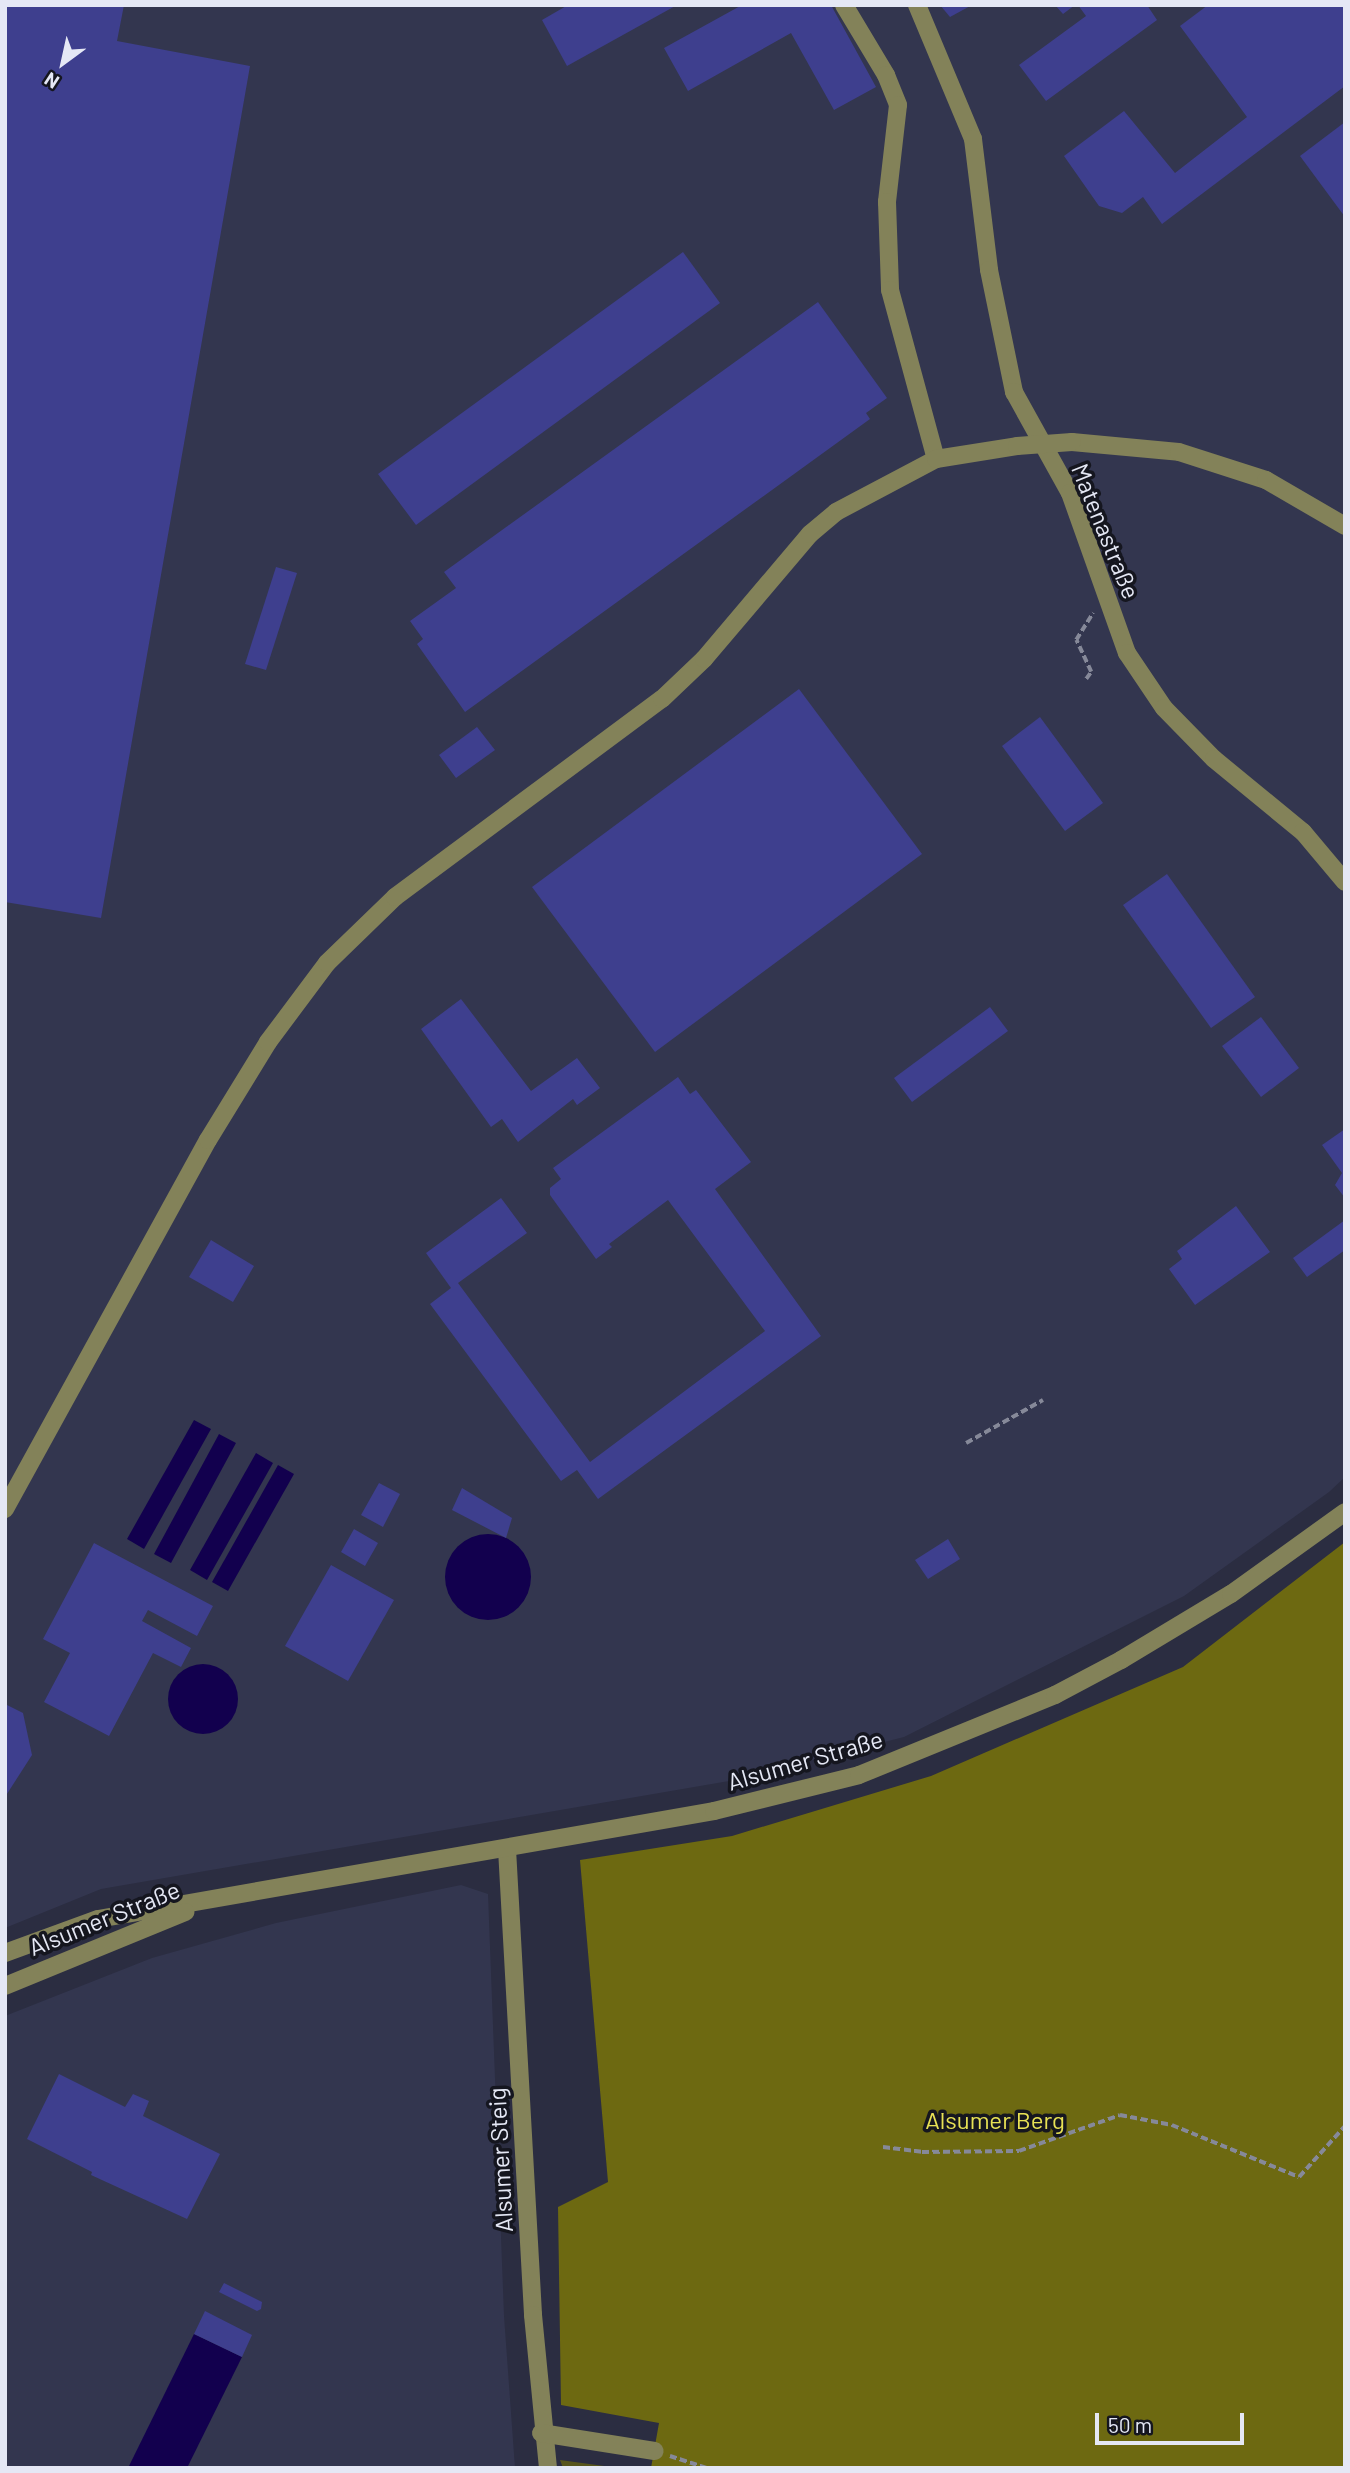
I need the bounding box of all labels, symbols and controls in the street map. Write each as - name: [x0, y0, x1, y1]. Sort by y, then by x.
- north arrow: [28, 28, 98, 98]
- text: N: [40, 68, 63, 94]
- street label: Matenastraße: [1066, 459, 1146, 603]
- street label: Alsumer Straße: [724, 1724, 886, 1796]
- street label: Alsumer Straße: [24, 1875, 184, 1961]
- street label: Alsumer Steig: [482, 2087, 518, 2233]
- park label: Alsumer Berg: [925, 2106, 1065, 2134]
- scale bar: [1098, 2400, 1247, 2444]
- text: 50 m: [1108, 2412, 1152, 2437]

